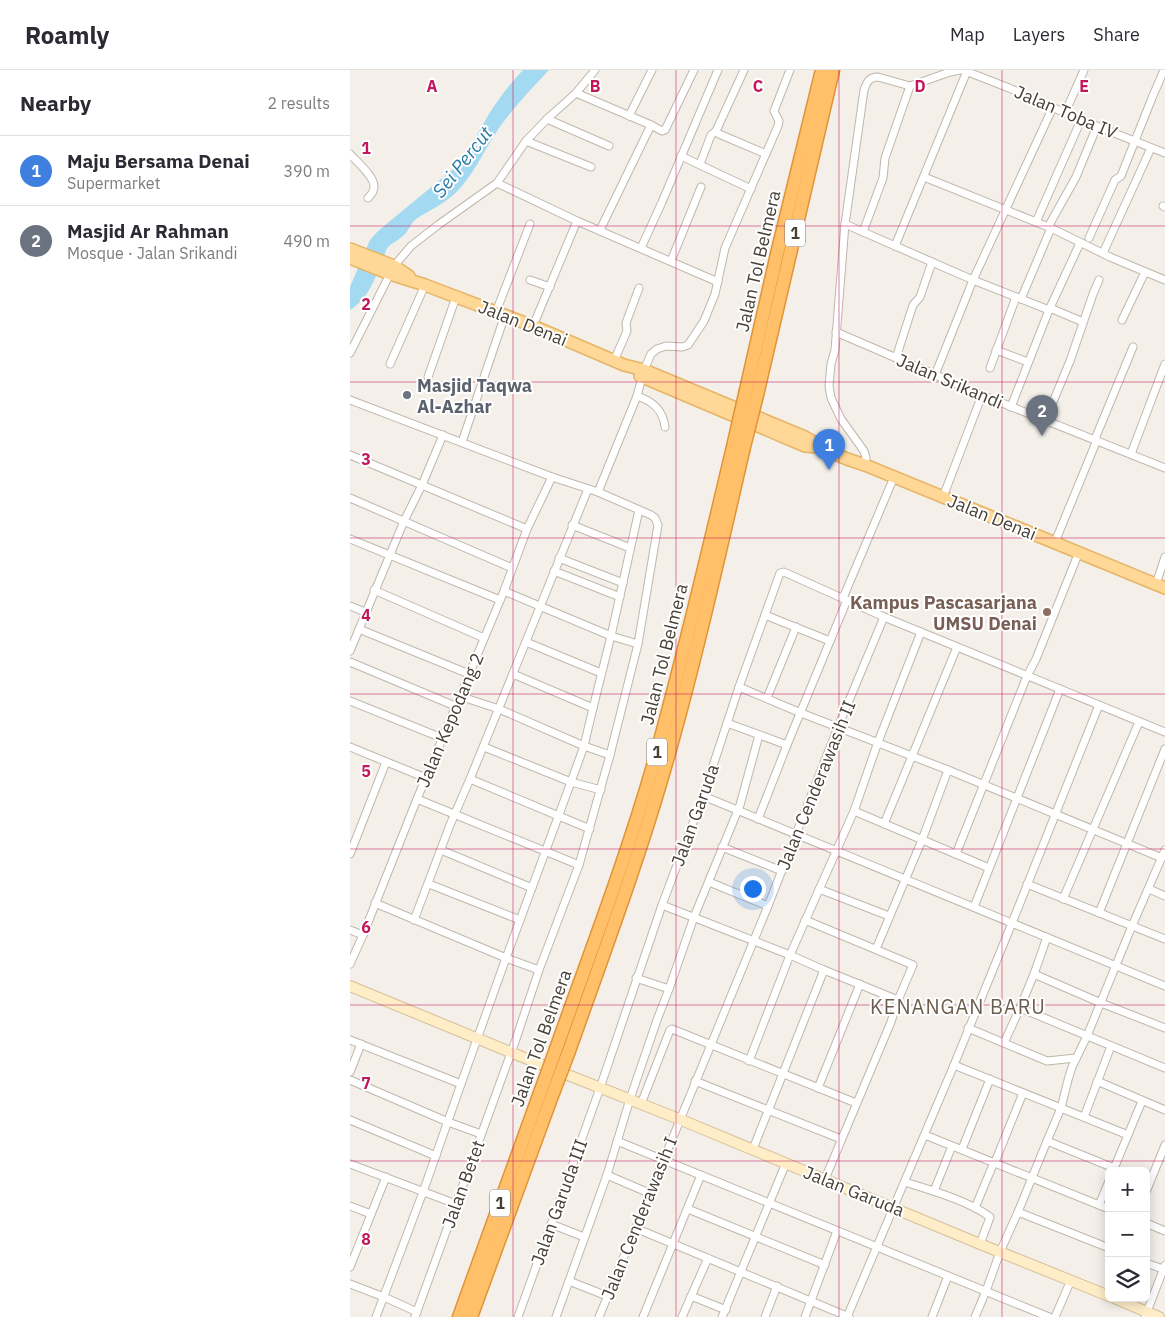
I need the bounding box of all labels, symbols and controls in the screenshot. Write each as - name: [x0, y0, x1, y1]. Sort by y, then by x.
- text: Roamly: [25, 19, 109, 51]
- text: Map: [950, 23, 985, 46]
- text: Layers: [1013, 23, 1065, 46]
- text: Share: [1093, 23, 1140, 46]
- text: A: [427, 76, 438, 96]
- text: B: [590, 76, 601, 96]
- text: C: [753, 76, 763, 96]
- text: D: [914, 76, 926, 96]
- text: E: [1079, 76, 1089, 96]
- street label: Jalan Toba IV: [1011, 80, 1121, 144]
- text: Nearby: [20, 89, 91, 117]
- text: 2 results: [267, 93, 330, 113]
- water label: Sei Percut: [427, 121, 498, 202]
- text: 1: [361, 138, 371, 158]
- text: Maju Bersama Denai: [67, 149, 250, 173]
- text: 1: [31, 161, 41, 181]
- text: 390 m: [283, 161, 330, 181]
- text: Supermarket: [67, 173, 160, 193]
- street label: Jalan Tol Belmera: [731, 188, 786, 334]
- text: Masjid Ar Rahman: [67, 219, 229, 243]
- road number: 1: [785, 220, 805, 247]
- text: 2: [31, 231, 41, 251]
- text: 490 m: [283, 231, 330, 251]
- text: Mosque · Jalan Srikandi: [67, 243, 238, 263]
- text: 2: [361, 294, 371, 314]
- street label: Jalan Denai: [475, 295, 571, 351]
- street label: Jalan Srikandi: [893, 348, 1007, 414]
- place label: Masjid Taqwa Al-Azhar: [417, 374, 532, 418]
- marker: Masjid Taqwa Al-Azhar: [401, 389, 413, 401]
- pin: 2: [1026, 395, 1058, 436]
- pin: 1: [813, 429, 845, 470]
- text: 3: [361, 449, 371, 469]
- street label: Jalan Denai: [944, 489, 1040, 545]
- street label: Jalan Tol Belmera: [635, 581, 693, 727]
- place label: Kampus Pascasarjana UMSU Denai: [850, 591, 1037, 635]
- text: 4: [361, 605, 371, 625]
- marker: Kampus Pascasarjana UMSU Denai: [1041, 606, 1053, 618]
- street label: Jalan Kepodang 2: [411, 649, 489, 791]
- street label: Jalan Cenderawasih II: [771, 697, 861, 873]
- road number: 1: [647, 739, 667, 766]
- text: 5: [361, 761, 371, 781]
- street label: Jalan Garuda: [666, 761, 724, 869]
- your location: [740, 876, 766, 902]
- text: 6: [361, 917, 371, 937]
- street label: Jalan Tol Belmera: [505, 966, 577, 1110]
- district label: KENANGAN BARU: [870, 993, 1046, 1020]
- text: 7: [361, 1073, 371, 1093]
- street label: Jalan Cenderawasih I: [596, 1133, 682, 1303]
- street label: Jalan Garuda III: [526, 1136, 592, 1268]
- street label: Jalan Betet: [436, 1137, 490, 1231]
- street label: Jalan Garuda: [800, 1160, 908, 1222]
- map controls: [1105, 1167, 1150, 1302]
- button: +: [1105, 1167, 1150, 1212]
- road number: 1: [490, 1190, 510, 1216]
- button: −: [1105, 1212, 1150, 1257]
- text: 8: [361, 1229, 371, 1249]
- button: layers: [1105, 1257, 1150, 1302]

